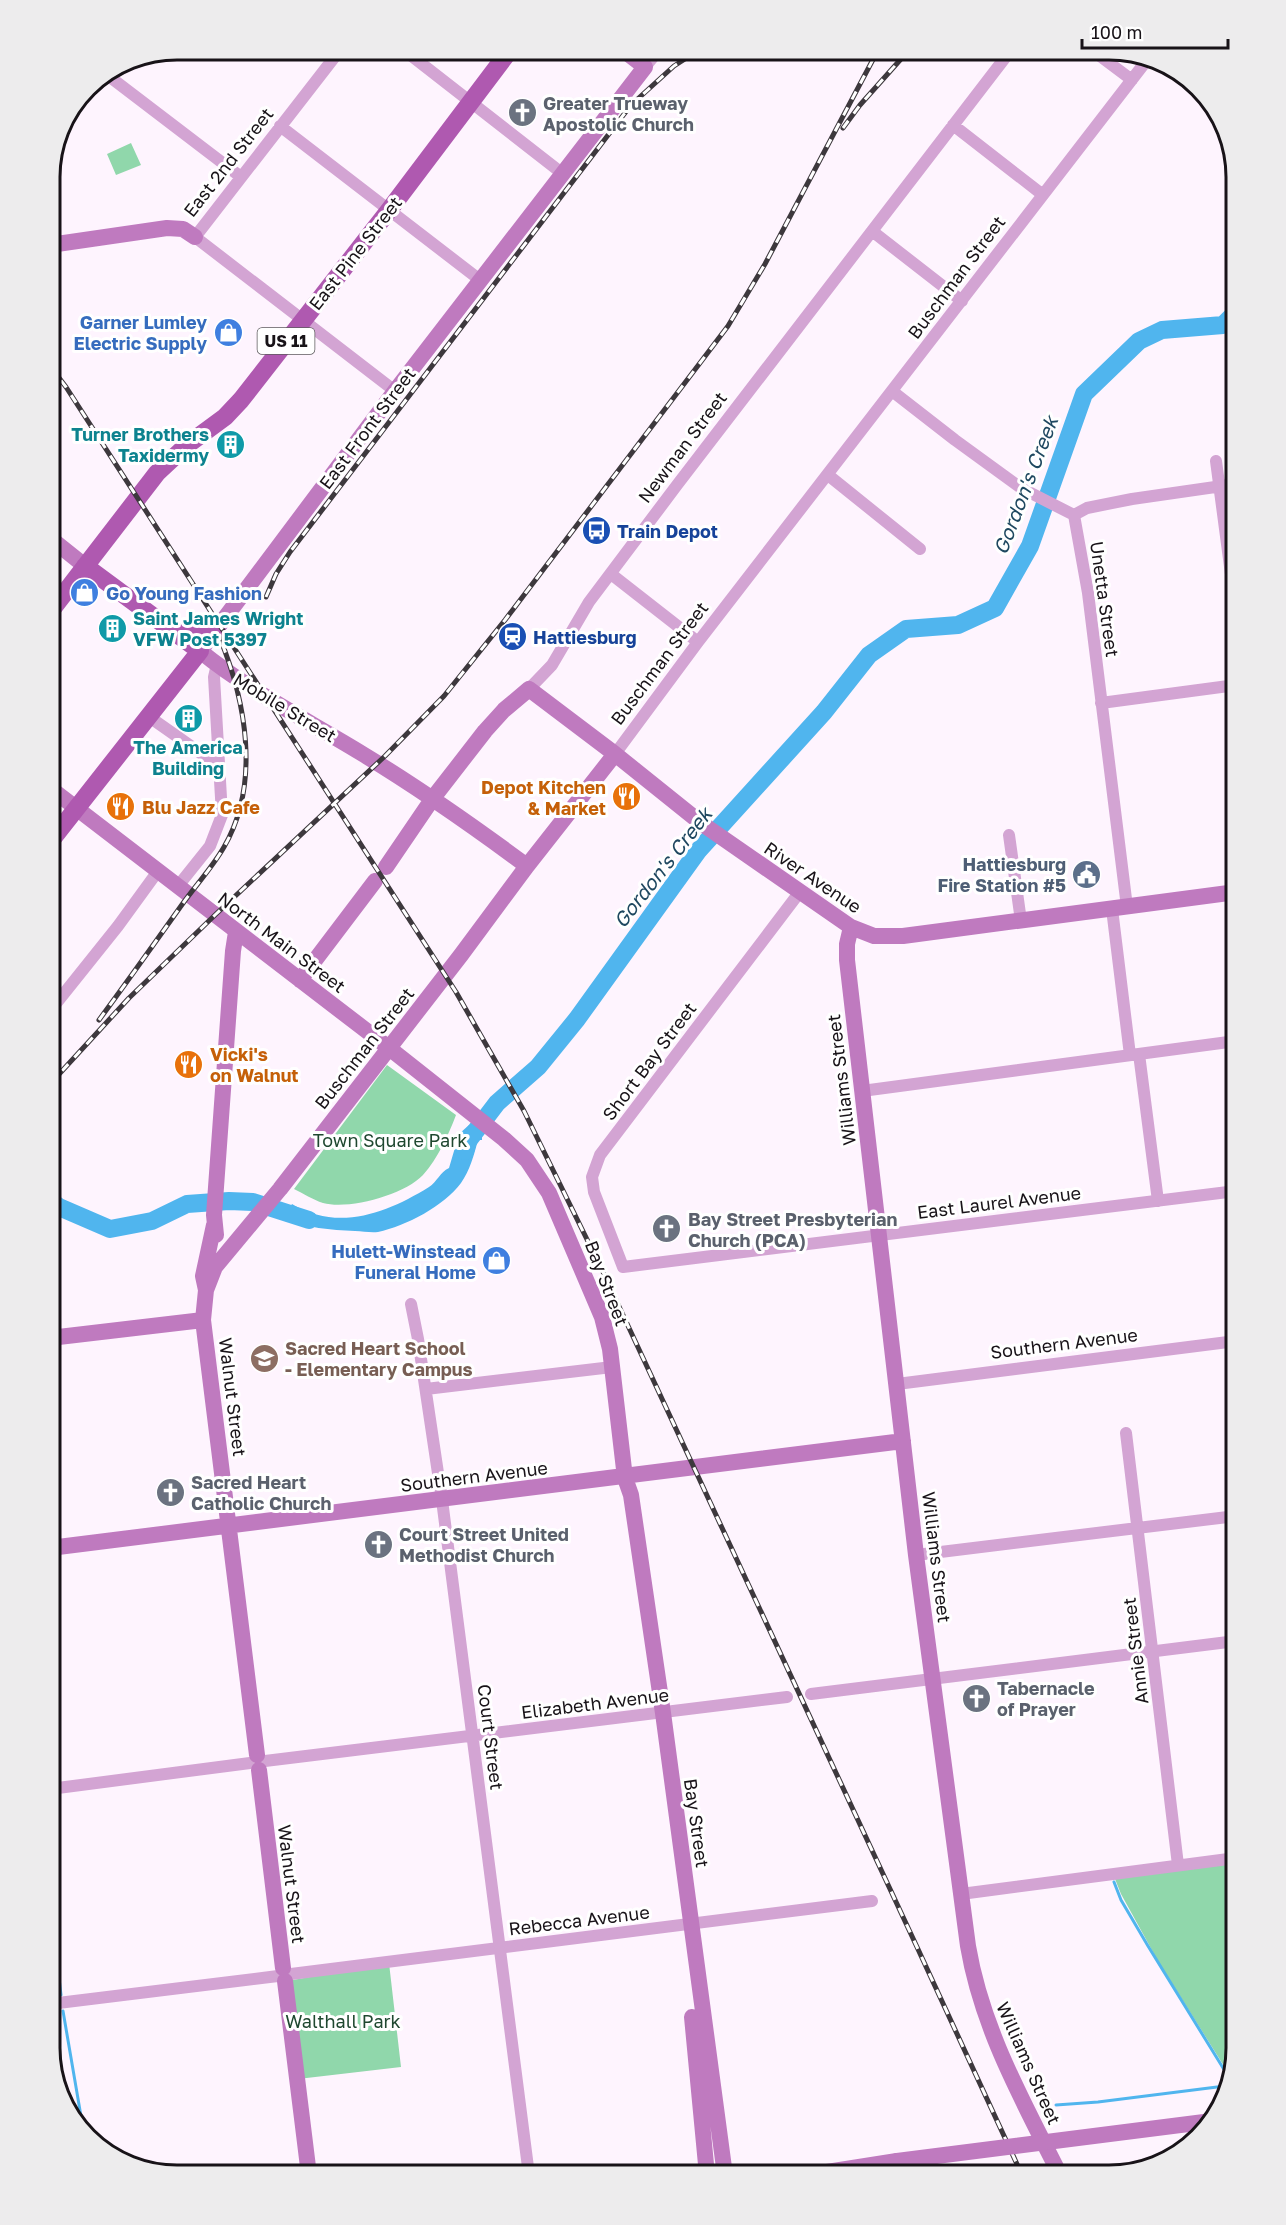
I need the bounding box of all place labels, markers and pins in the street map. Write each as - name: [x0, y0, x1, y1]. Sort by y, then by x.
- place label: Greater Trueway Apostolic Church: [543, 92, 694, 135]
- church icon: Greater Trueway Apostolic Church: [506, 97, 538, 129]
- place label: Garner Lumley Electric Supply: [73, 311, 207, 354]
- shop icon: Garner Lumley Electric Supply: [212, 316, 244, 348]
- place label: Turner Brothers Taxidermy: [71, 423, 209, 466]
- building icon: Turner Brothers Taxidermy: [214, 428, 246, 460]
- bus stop icon: Train Depot: [580, 515, 612, 547]
- place label: Train Depot: [617, 520, 718, 542]
- shop icon: Go Young Fashion: [69, 577, 101, 609]
- place label: Go Young Fashion: [106, 582, 262, 604]
- place label: Saint James Wright VFW Post 5397: [133, 607, 303, 650]
- building icon: Saint James Wright VFW Post 5397: [96, 612, 128, 644]
- station icon: Hattiesburg: [496, 621, 528, 653]
- place label: Hattiesburg: [533, 626, 637, 648]
- building icon: The America Building: [172, 702, 204, 734]
- place label: The America Building: [133, 736, 243, 779]
- place label: Depot Kitchen & Market: [481, 776, 606, 819]
- restaurant icon: Depot Kitchen & Market: [611, 781, 643, 813]
- restaurant icon: Blu Jazz Cafe: [105, 791, 137, 823]
- place label: Blu Jazz Cafe: [142, 796, 260, 818]
- place label: Hattiesburg Fire Station #5: [937, 853, 1066, 896]
- public building icon: Hattiesburg Fire Station #5: [1071, 858, 1103, 890]
- place label: Vicki's on Walnut: [210, 1043, 299, 1086]
- restaurant icon: Vicki's on Walnut: [173, 1048, 205, 1080]
- place label: Bay Street Presbyterian Church (PCA): [688, 1208, 897, 1251]
- church icon: Bay Street Presbyterian Church (PCA): [651, 1213, 683, 1245]
- place label: Hulett-Winstead Funeral Home: [331, 1240, 476, 1283]
- shop icon: Hulett-Winstead Funeral Home: [481, 1245, 513, 1277]
- place label: Sacred Heart School - Elementary Campus: [285, 1337, 473, 1380]
- school or university icon: Sacred Heart School - Elementary Campus: [248, 1342, 280, 1374]
- place label: Sacred Heart Catholic Church: [191, 1471, 331, 1514]
- church icon: Sacred Heart Catholic Church: [154, 1476, 186, 1508]
- place label: Court Street United Methodist Church: [399, 1523, 569, 1566]
- church icon: Court Street United Methodist Church: [362, 1528, 394, 1560]
- place label: Tabernacle of Prayer: [997, 1677, 1095, 1720]
- church icon: Tabernacle of Prayer: [960, 1682, 992, 1714]

